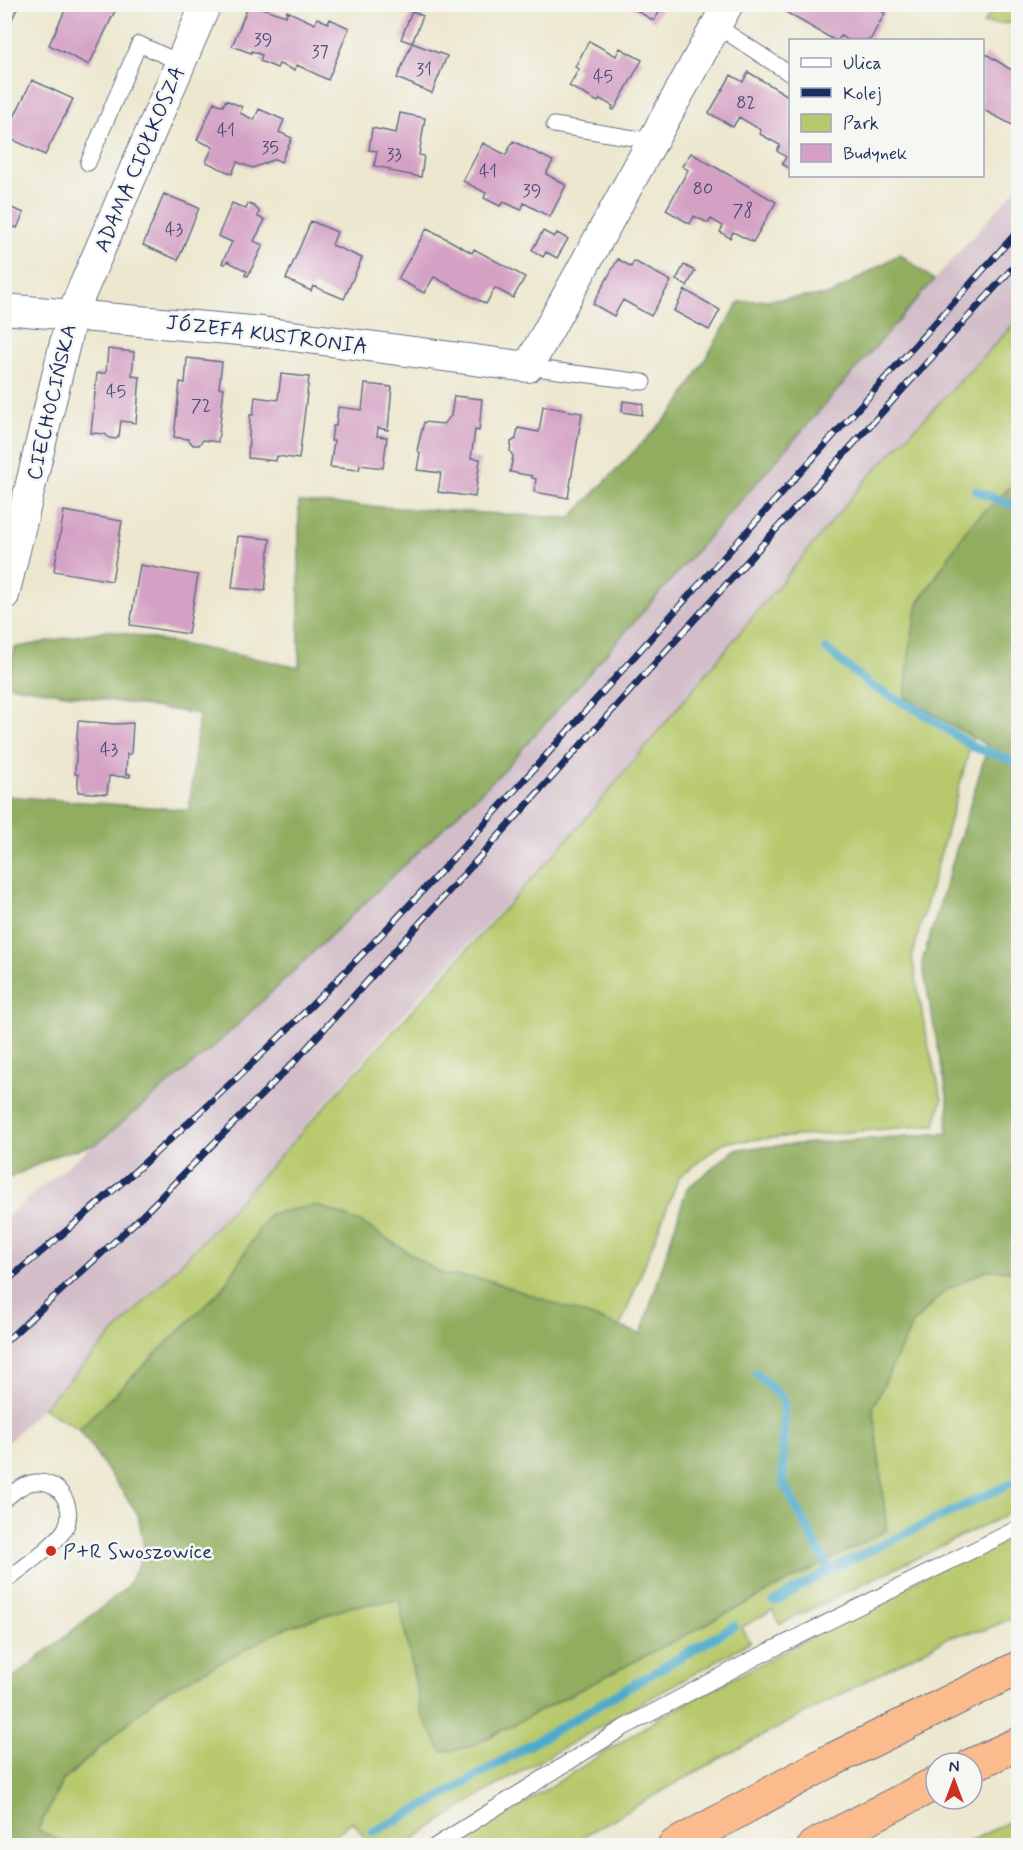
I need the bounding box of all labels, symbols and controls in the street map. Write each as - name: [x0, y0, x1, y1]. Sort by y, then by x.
- house number: 39: [254, 28, 272, 52]
- legend: [789, 39, 984, 177]
- house number: 37: [311, 40, 329, 64]
- text: Ulica: [843, 52, 882, 76]
- house number: 31: [416, 58, 432, 82]
- street label: ADAMA CIOŁKOSZA: [88, 62, 192, 257]
- house number: 45: [593, 65, 613, 89]
- text: Kolej: [843, 82, 881, 106]
- house number: 82: [736, 91, 756, 115]
- text: Park: [843, 112, 879, 136]
- house number: 41: [217, 119, 235, 143]
- house number: 35: [261, 136, 279, 160]
- text: Budynek: [843, 142, 907, 166]
- house number: 33: [386, 143, 402, 167]
- house number: 41: [479, 160, 497, 184]
- house number: 80: [693, 177, 713, 201]
- house number: 39: [523, 179, 541, 203]
- house number: 78: [733, 199, 753, 223]
- house number: 43: [165, 218, 183, 242]
- street label: JÓZEFA KUSTRONIA: [165, 309, 369, 361]
- street label: CIECHOCIŃSKA: [20, 321, 84, 483]
- house number: 45: [106, 380, 126, 404]
- house number: 72: [191, 394, 211, 418]
- house number: 43: [100, 738, 118, 762]
- place label: P+R Swoszowice: [63, 1538, 212, 1566]
- marker: P+R Swoszowice: [44, 1544, 58, 1558]
- north arrow: [924, 1751, 984, 1811]
- text: N: [949, 1757, 959, 1778]

